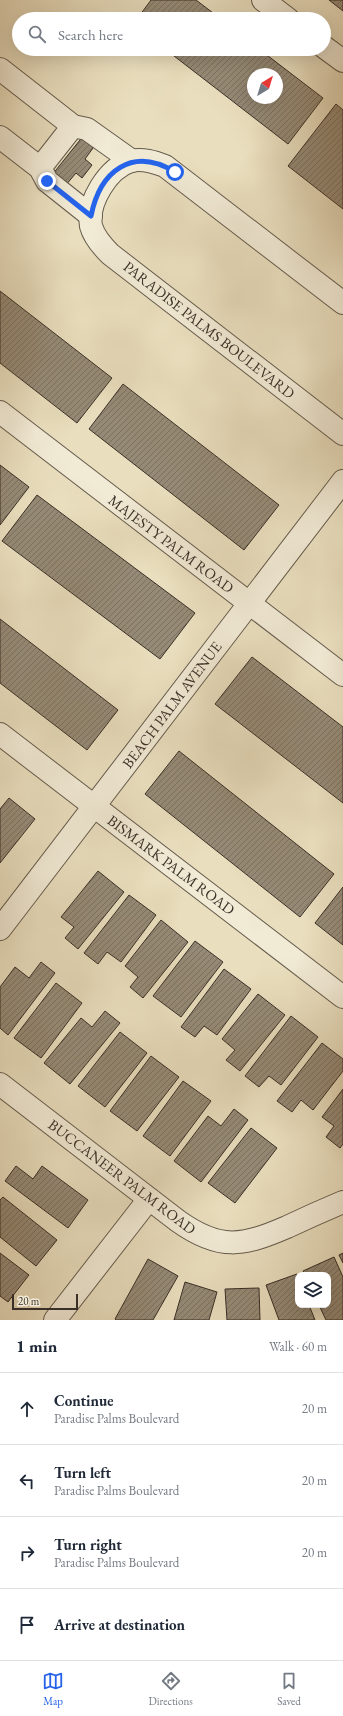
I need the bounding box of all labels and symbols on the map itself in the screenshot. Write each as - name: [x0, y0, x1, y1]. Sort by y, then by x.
- north arrow: [247, 68, 283, 104]
- route start: [166, 163, 184, 181]
- route end: [38, 172, 56, 190]
- street label: PARADISE PALMS BOULEVARD: [120, 257, 299, 402]
- street label: MAJESTY PALM ROAD: [105, 490, 238, 597]
- street label: BEACH PALM AVENUE: [118, 637, 226, 772]
- street label: BISMARK PALM ROAD: [104, 810, 239, 919]
- street label: BUCCANEER PALM ROAD: [45, 1115, 200, 1238]
- scale bar: [12, 1292, 78, 1311]

